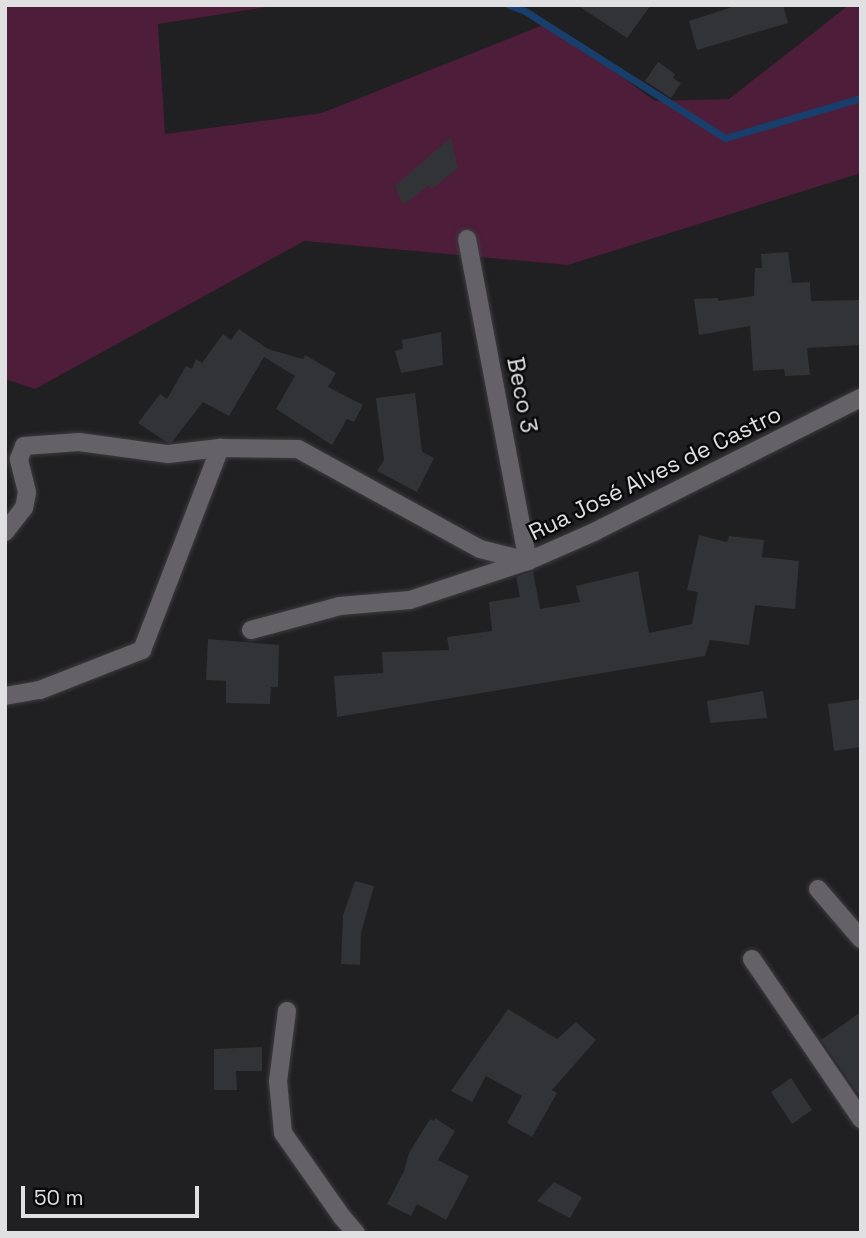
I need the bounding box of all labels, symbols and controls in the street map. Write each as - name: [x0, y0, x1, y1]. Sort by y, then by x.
- street label: Beco 3: [501, 355, 543, 435]
- street label: Rua José Alves de Castro: [524, 400, 786, 546]
- scale bar: [24, 1172, 203, 1216]
- text: 50 m: [34, 1184, 84, 1211]

